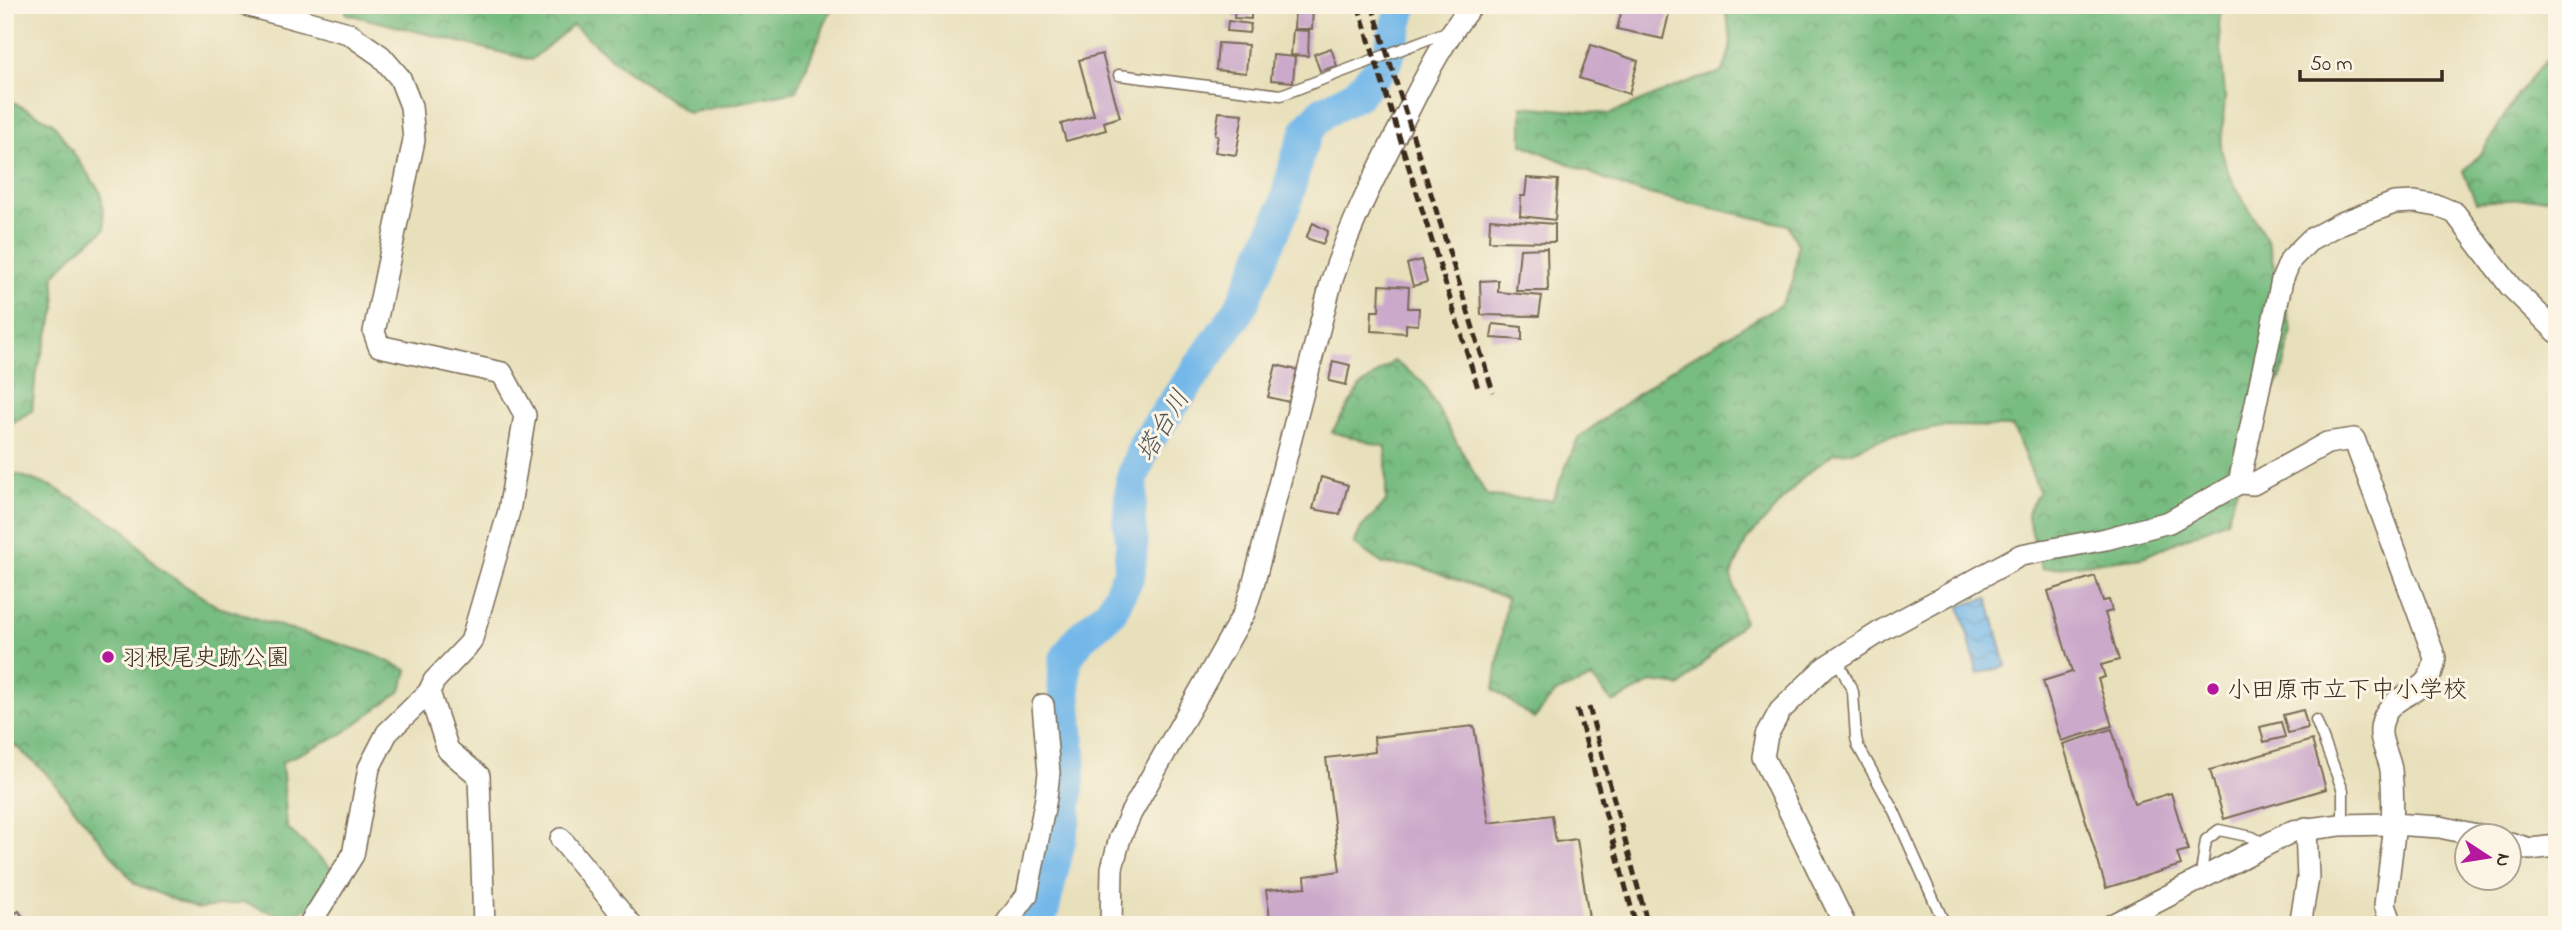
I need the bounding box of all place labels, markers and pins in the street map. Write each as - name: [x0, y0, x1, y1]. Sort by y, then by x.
- place label: 羽根尾史跡公園: [122, 642, 290, 677]
- marker: 羽根尾史跡公園: [100, 649, 116, 665]
- place label: 小田原市立下中小学校: [2227, 674, 2467, 709]
- marker: 小田原市立下中小学校: [2205, 681, 2221, 697]

